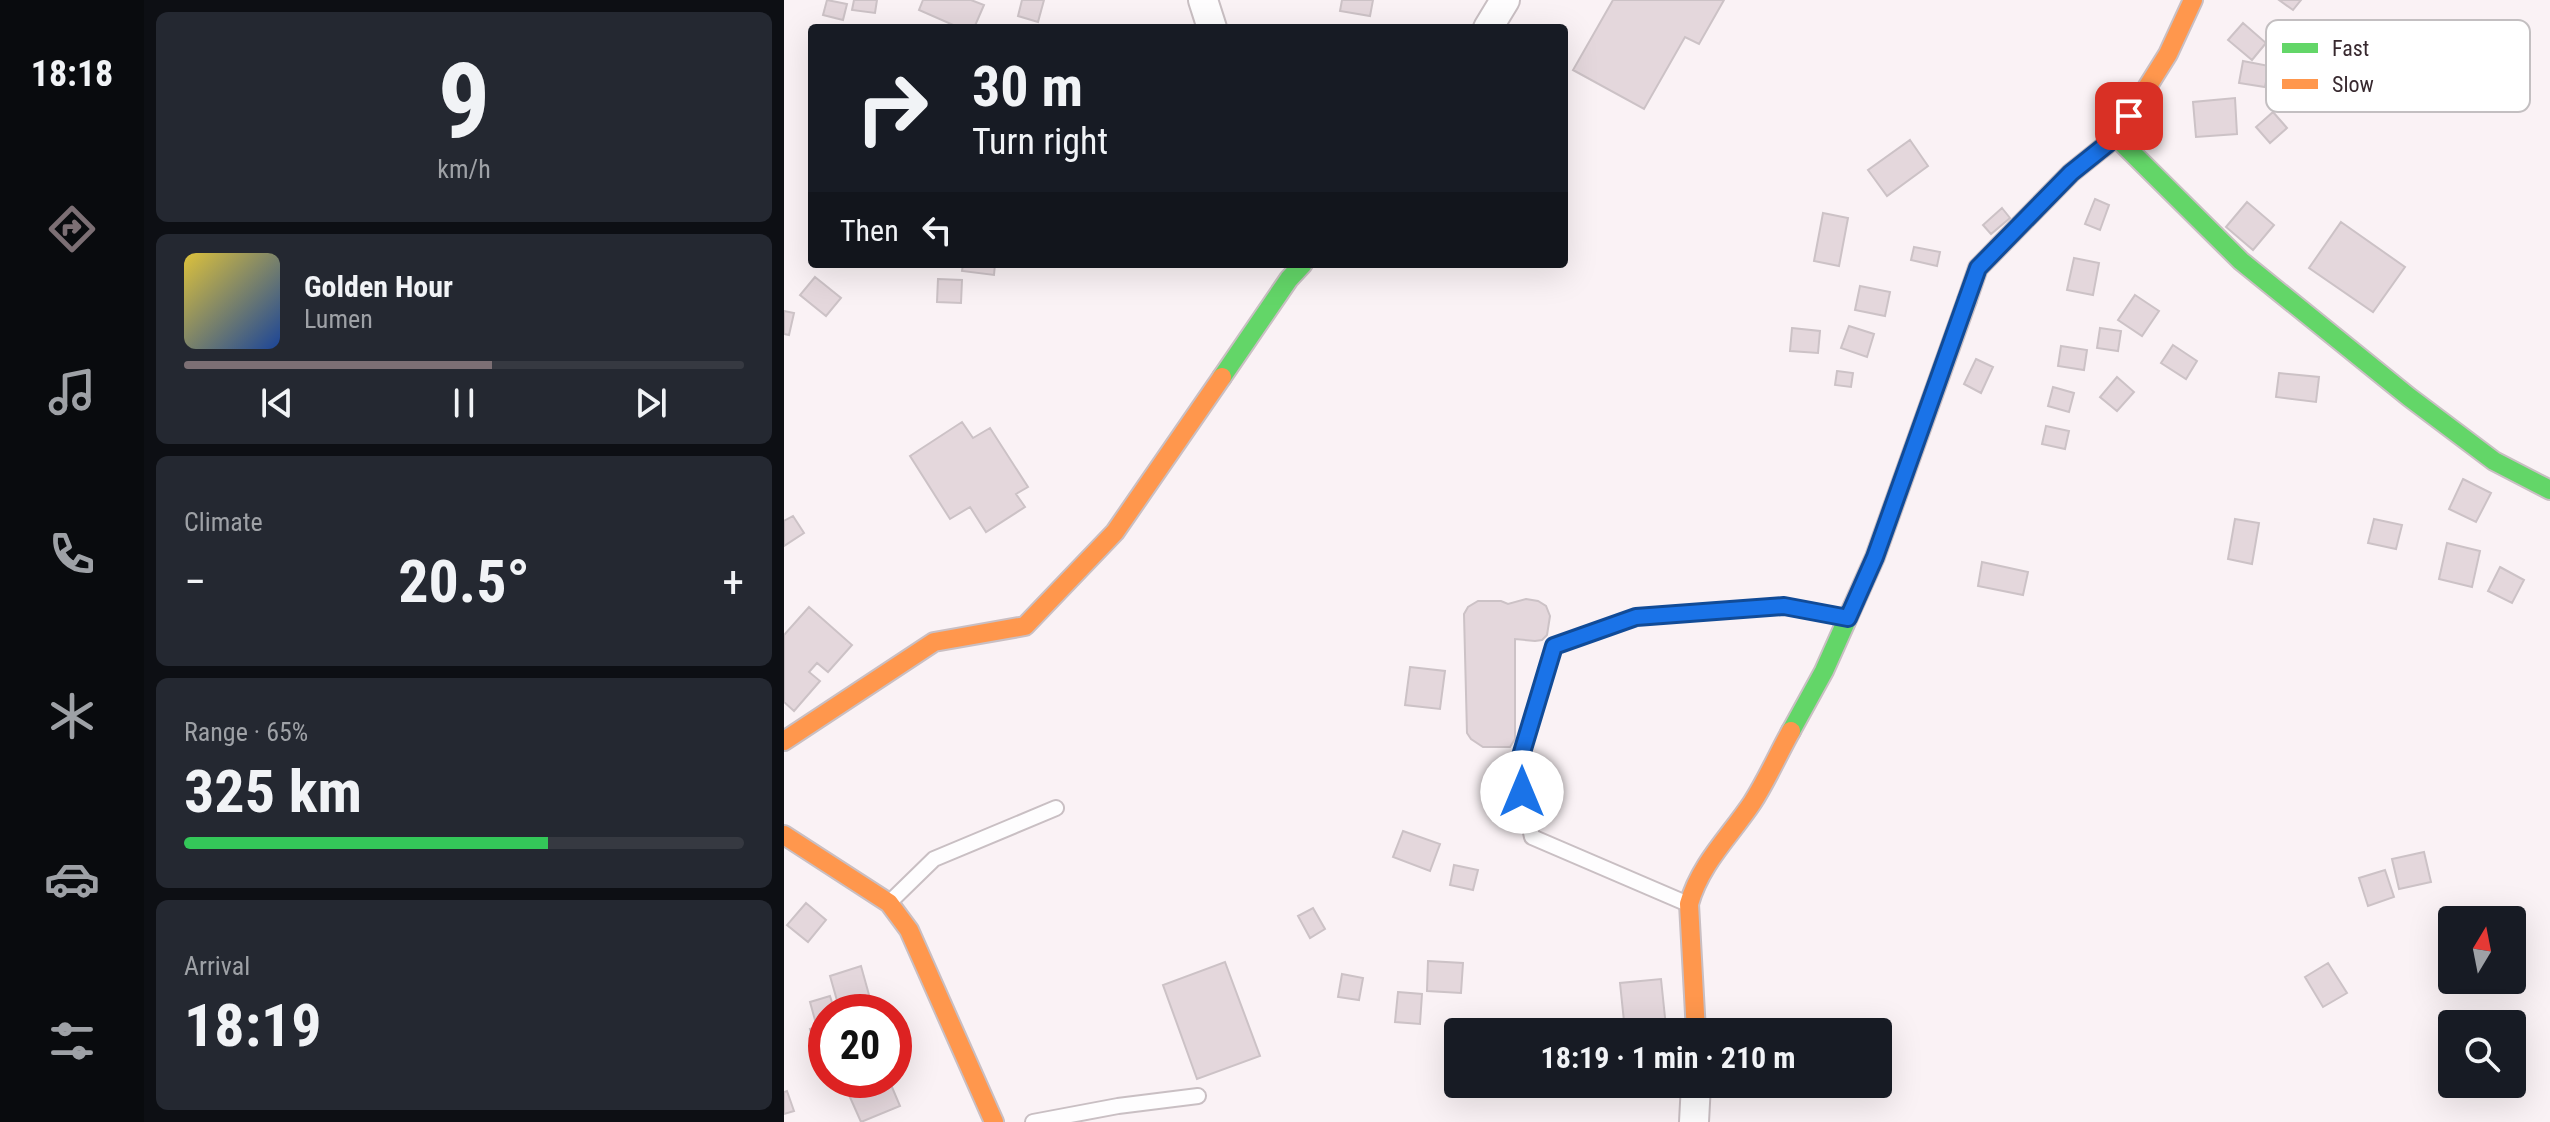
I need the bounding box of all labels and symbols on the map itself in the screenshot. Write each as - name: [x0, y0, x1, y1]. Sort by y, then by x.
- legend: [2266, 20, 2530, 112]
- text: Fast: [2332, 36, 2369, 61]
- text: Slow: [2332, 72, 2374, 97]
- pin: [2095, 82, 2163, 150]
- position arrow: [1480, 750, 1564, 834]
- north arrow: [2438, 906, 2526, 994]
- speed limit sign: 20: [808, 994, 912, 1098]

